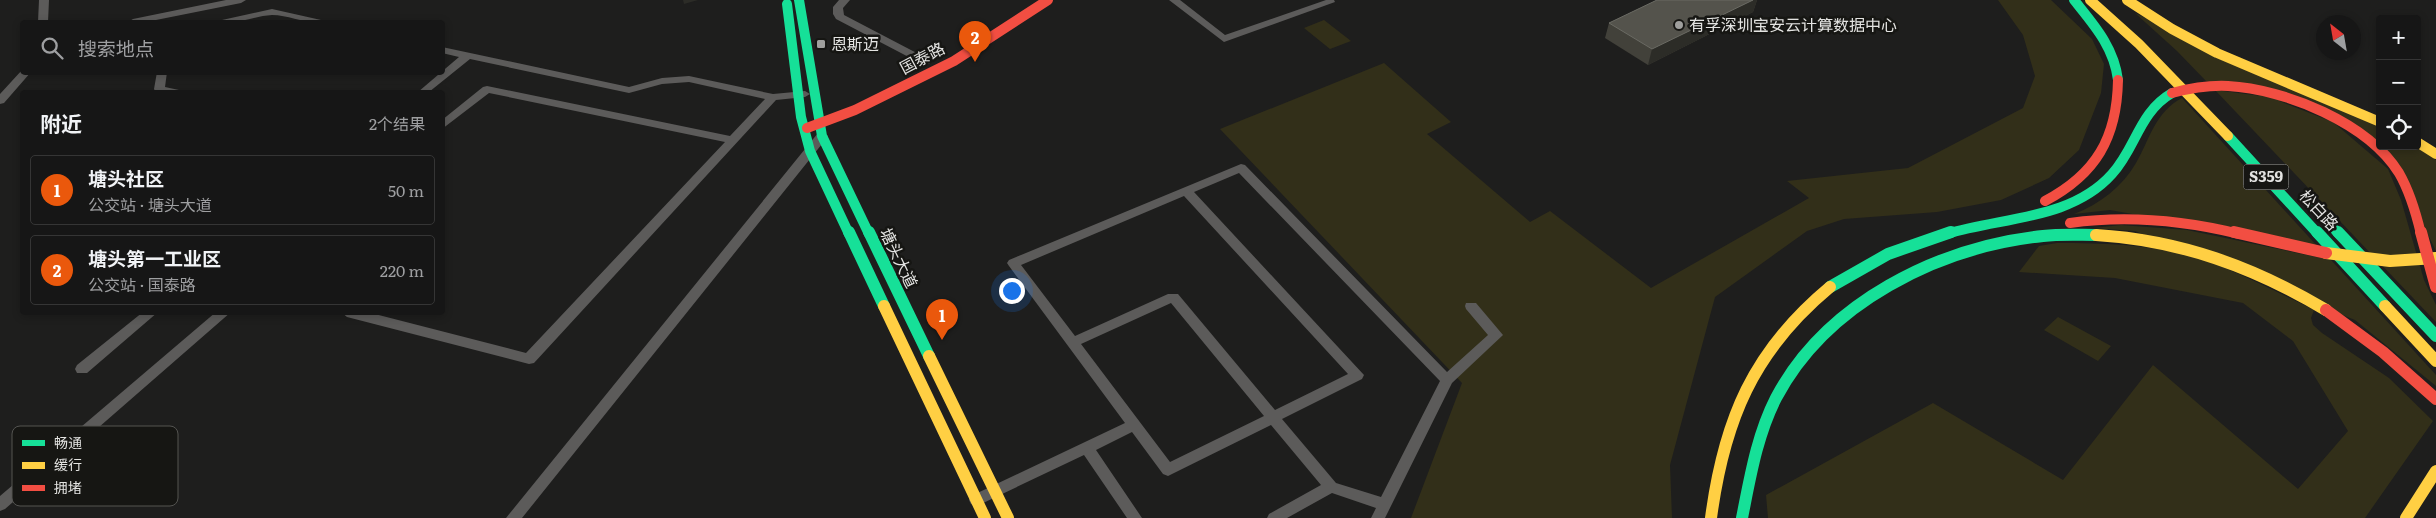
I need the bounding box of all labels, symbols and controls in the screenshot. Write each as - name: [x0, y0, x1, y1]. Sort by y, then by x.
- place label: 有孚深圳宝安云计算数据中心: [1689, 12, 1897, 36]
- north arrow: [2316, 15, 2361, 60]
- map controls: [2376, 15, 2421, 150]
- button: +: [2376, 15, 2421, 60]
- marker: 有孚深圳宝安云计算数据中心: [1673, 19, 1685, 31]
- search box: [20, 20, 445, 75]
- pin: 2: [959, 21, 991, 62]
- place label: 恩斯迈: [831, 31, 879, 55]
- icon: search: [38, 34, 66, 62]
- text: 搜索地点: [78, 34, 154, 62]
- street label: 国泰路: [895, 35, 948, 79]
- marker: 恩斯迈: [815, 38, 827, 50]
- button: −: [2376, 60, 2421, 105]
- button: locate: [2376, 105, 2421, 150]
- text: 附近: [40, 107, 82, 138]
- text: 2个结果: [369, 111, 425, 135]
- text: 塘头社区: [88, 164, 164, 192]
- road number: S359: [2244, 164, 2288, 190]
- text: 1: [54, 178, 60, 202]
- text: 50 m: [388, 178, 424, 202]
- street label: 松白路: [2295, 184, 2345, 235]
- text: 公交站 · 塘头大道: [88, 192, 212, 216]
- street label: 塘头大道: [875, 224, 925, 292]
- text: 塘头第一工业区: [88, 244, 221, 272]
- text: 2: [53, 258, 61, 282]
- text: 220 m: [380, 258, 424, 282]
- text: 公交站 · 国泰路: [88, 272, 196, 296]
- your location: [999, 278, 1025, 304]
- pin: 1: [926, 299, 958, 340]
- legend: [12, 426, 178, 506]
- text: 畅通: [54, 432, 82, 452]
- text: 缓行: [54, 454, 82, 474]
- text: 拥堵: [54, 477, 82, 497]

